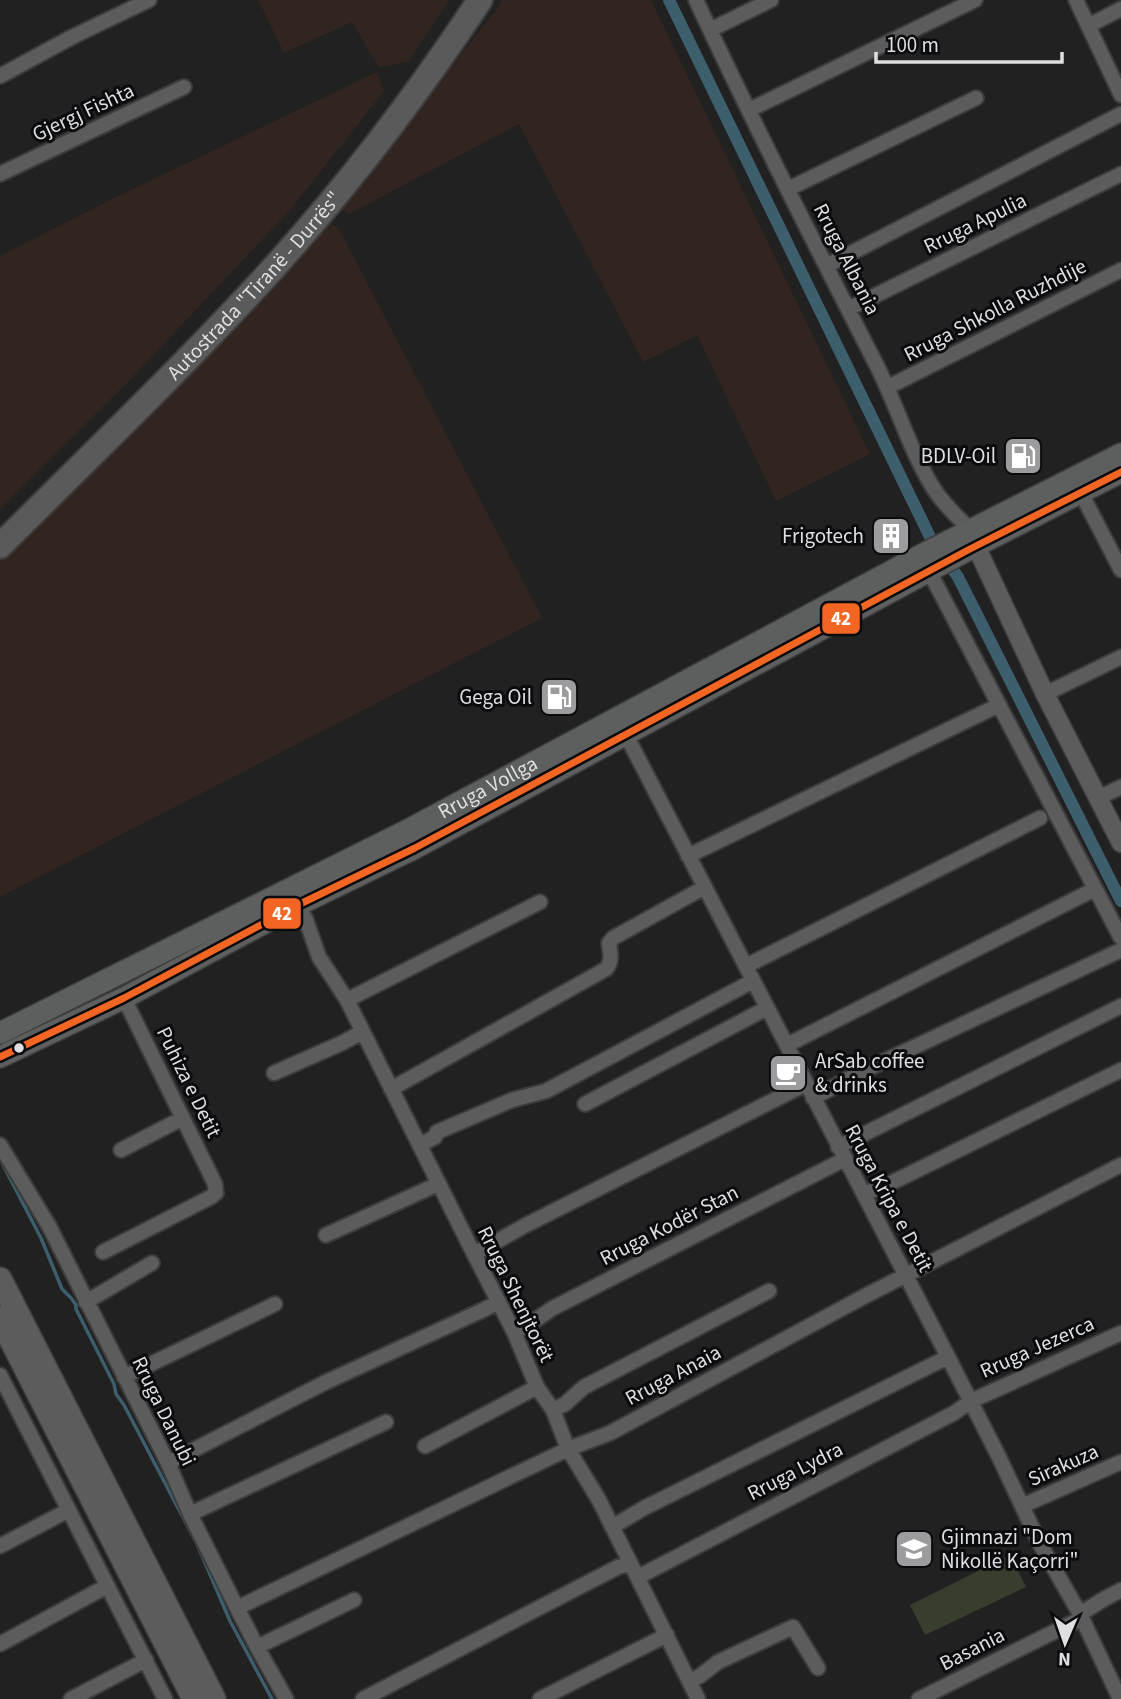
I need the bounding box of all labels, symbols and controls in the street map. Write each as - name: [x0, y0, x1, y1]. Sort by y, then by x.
- scale bar: [876, 21, 1062, 65]
- text: 100 m: [886, 30, 939, 60]
- street label: Gjergj Fishta: [27, 75, 139, 149]
- street label: Autostrada "Tiranë - Durrës": [160, 185, 349, 387]
- street label: Rruga Apulia: [918, 185, 1032, 261]
- street label: Rruga Albania: [806, 198, 888, 320]
- street label: Rruga Shkolla Ruzhdije: [898, 251, 1092, 369]
- fuel station icon: BDLV-Oil: [1002, 435, 1044, 477]
- place label: BDLV-Oil: [921, 441, 996, 471]
- building icon: Frigotech: [870, 515, 912, 557]
- place label: Frigotech: [782, 521, 864, 551]
- line badge: 42: [821, 602, 861, 635]
- text: 42: [831, 606, 851, 633]
- fuel station icon: Gega Oil: [538, 676, 580, 718]
- place label: Gega Oil: [459, 682, 532, 712]
- street label: Rruga Vollga: [432, 748, 543, 826]
- line badge: 42: [262, 897, 302, 930]
- text: 42: [272, 901, 292, 928]
- street label: Puhiza e Detit: [149, 1021, 229, 1143]
- unlabelled marker: [12, 1041, 26, 1055]
- place label: ArSab coffee & drinks: [815, 1046, 925, 1100]
- cafe icon: ArSab coffee & drinks: [767, 1052, 809, 1094]
- street label: Rruga Kripa e Detit: [837, 1119, 941, 1277]
- street label: Rruga Kodër Stan: [594, 1177, 744, 1273]
- street label: Rruga Shenjtorët: [470, 1221, 562, 1367]
- street label: Rruga Jezerca: [975, 1308, 1099, 1386]
- street label: Rruga Anaia: [620, 1337, 726, 1413]
- street label: Rruga Danubi: [124, 1351, 204, 1471]
- street label: Rruga Lydra: [742, 1434, 848, 1508]
- street label: Sirakuza: [1023, 1436, 1103, 1494]
- place label: Gjimnazi "Dom Nikollë Kaçorri": [941, 1522, 1078, 1576]
- school or university icon: Gjimnazi "Dom Nikollë Kaçorri": [893, 1528, 935, 1570]
- north arrow: [1030, 1608, 1100, 1678]
- street label: Basania: [934, 1620, 1010, 1678]
- text: N: [1058, 1645, 1071, 1672]

